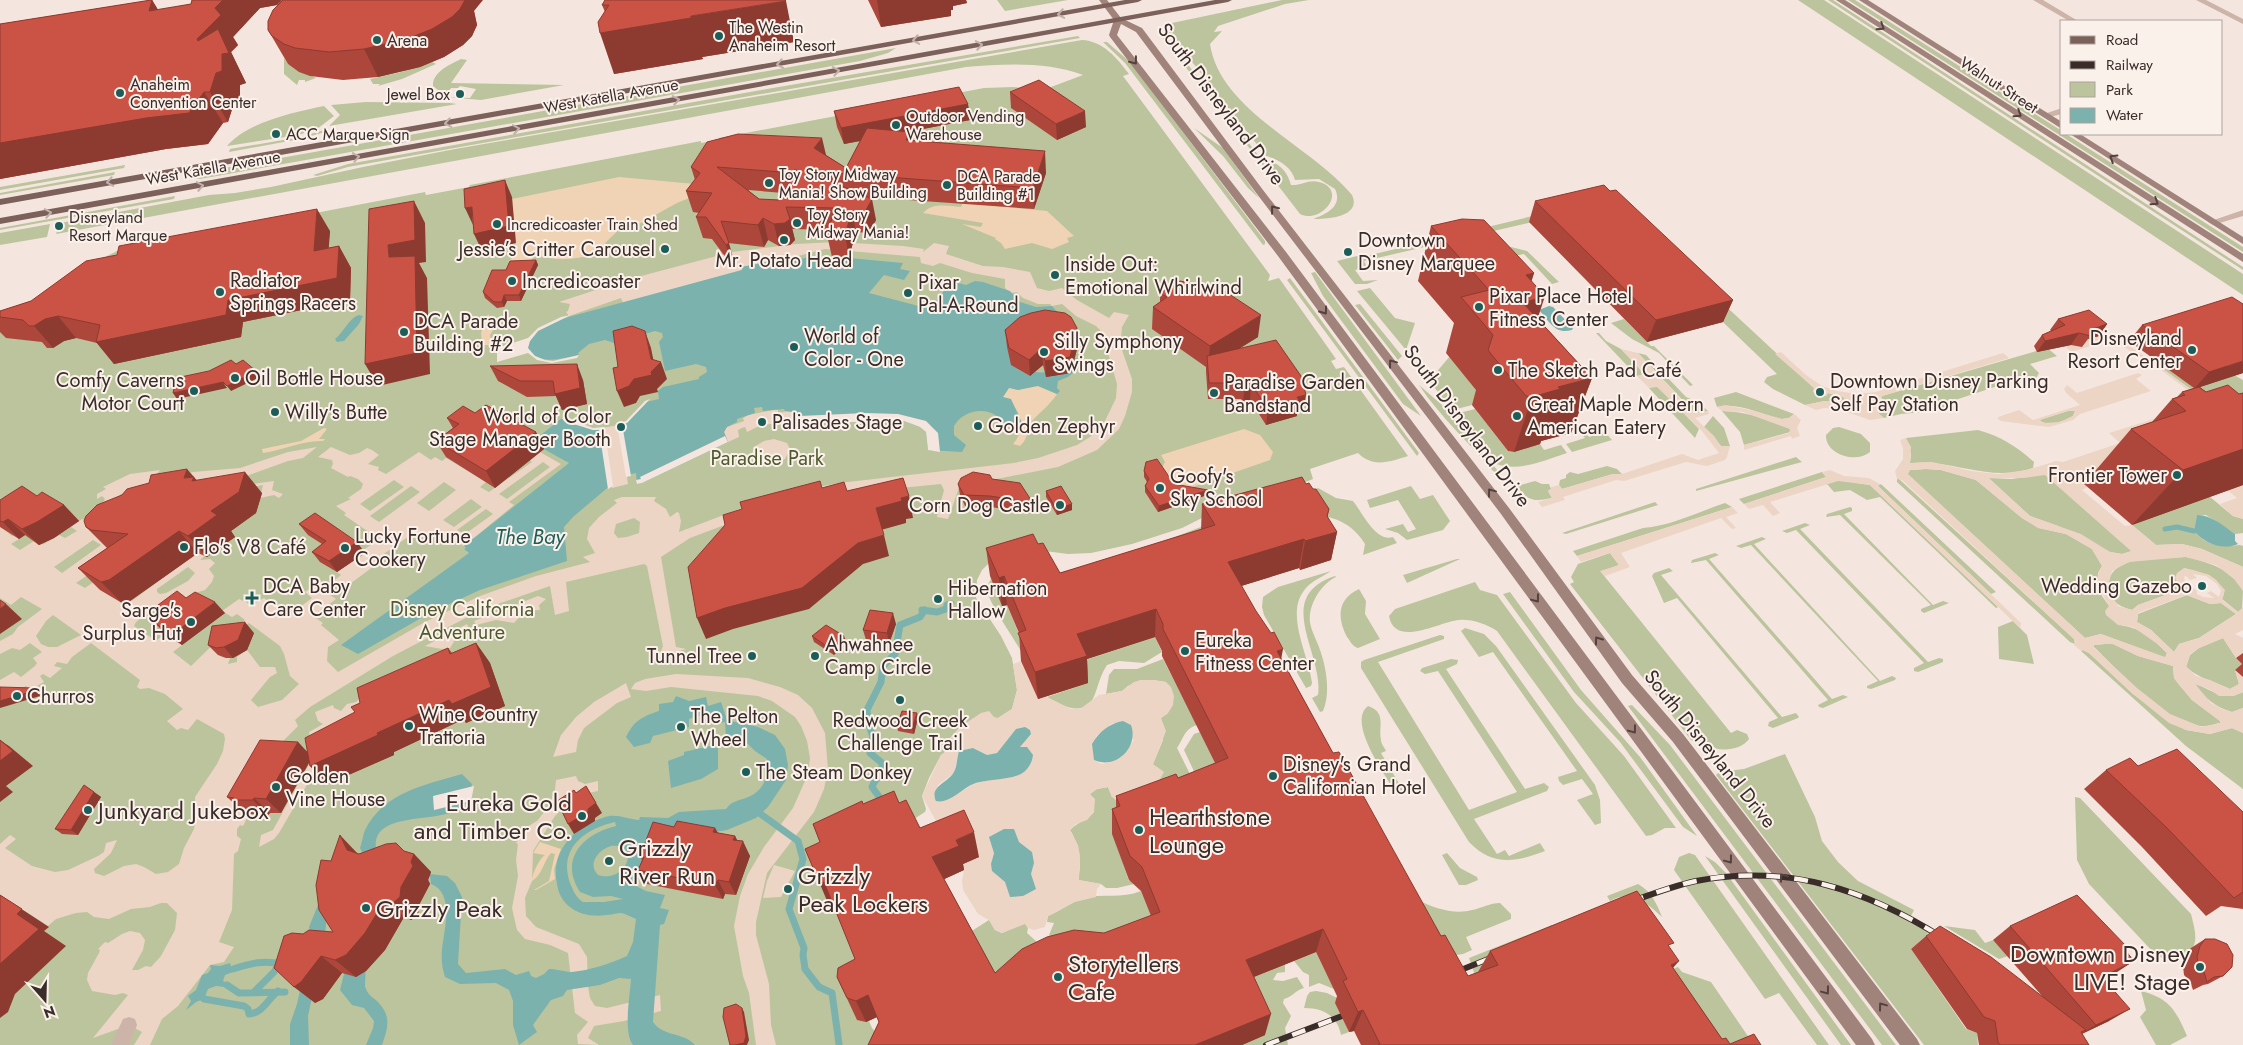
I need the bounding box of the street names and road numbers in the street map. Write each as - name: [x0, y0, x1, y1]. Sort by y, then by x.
- street label: South Disneyland Drive: [1150, 17, 1292, 191]
- street label: Walnut Street: [1955, 51, 2043, 119]
- street label: West Katella Avenue: [542, 73, 680, 119]
- street label: West Katella Avenue: [144, 145, 282, 191]
- street label: South Disneyland Drive: [1396, 339, 1538, 513]
- street label: South Disneyland Drive: [1637, 664, 1783, 834]

